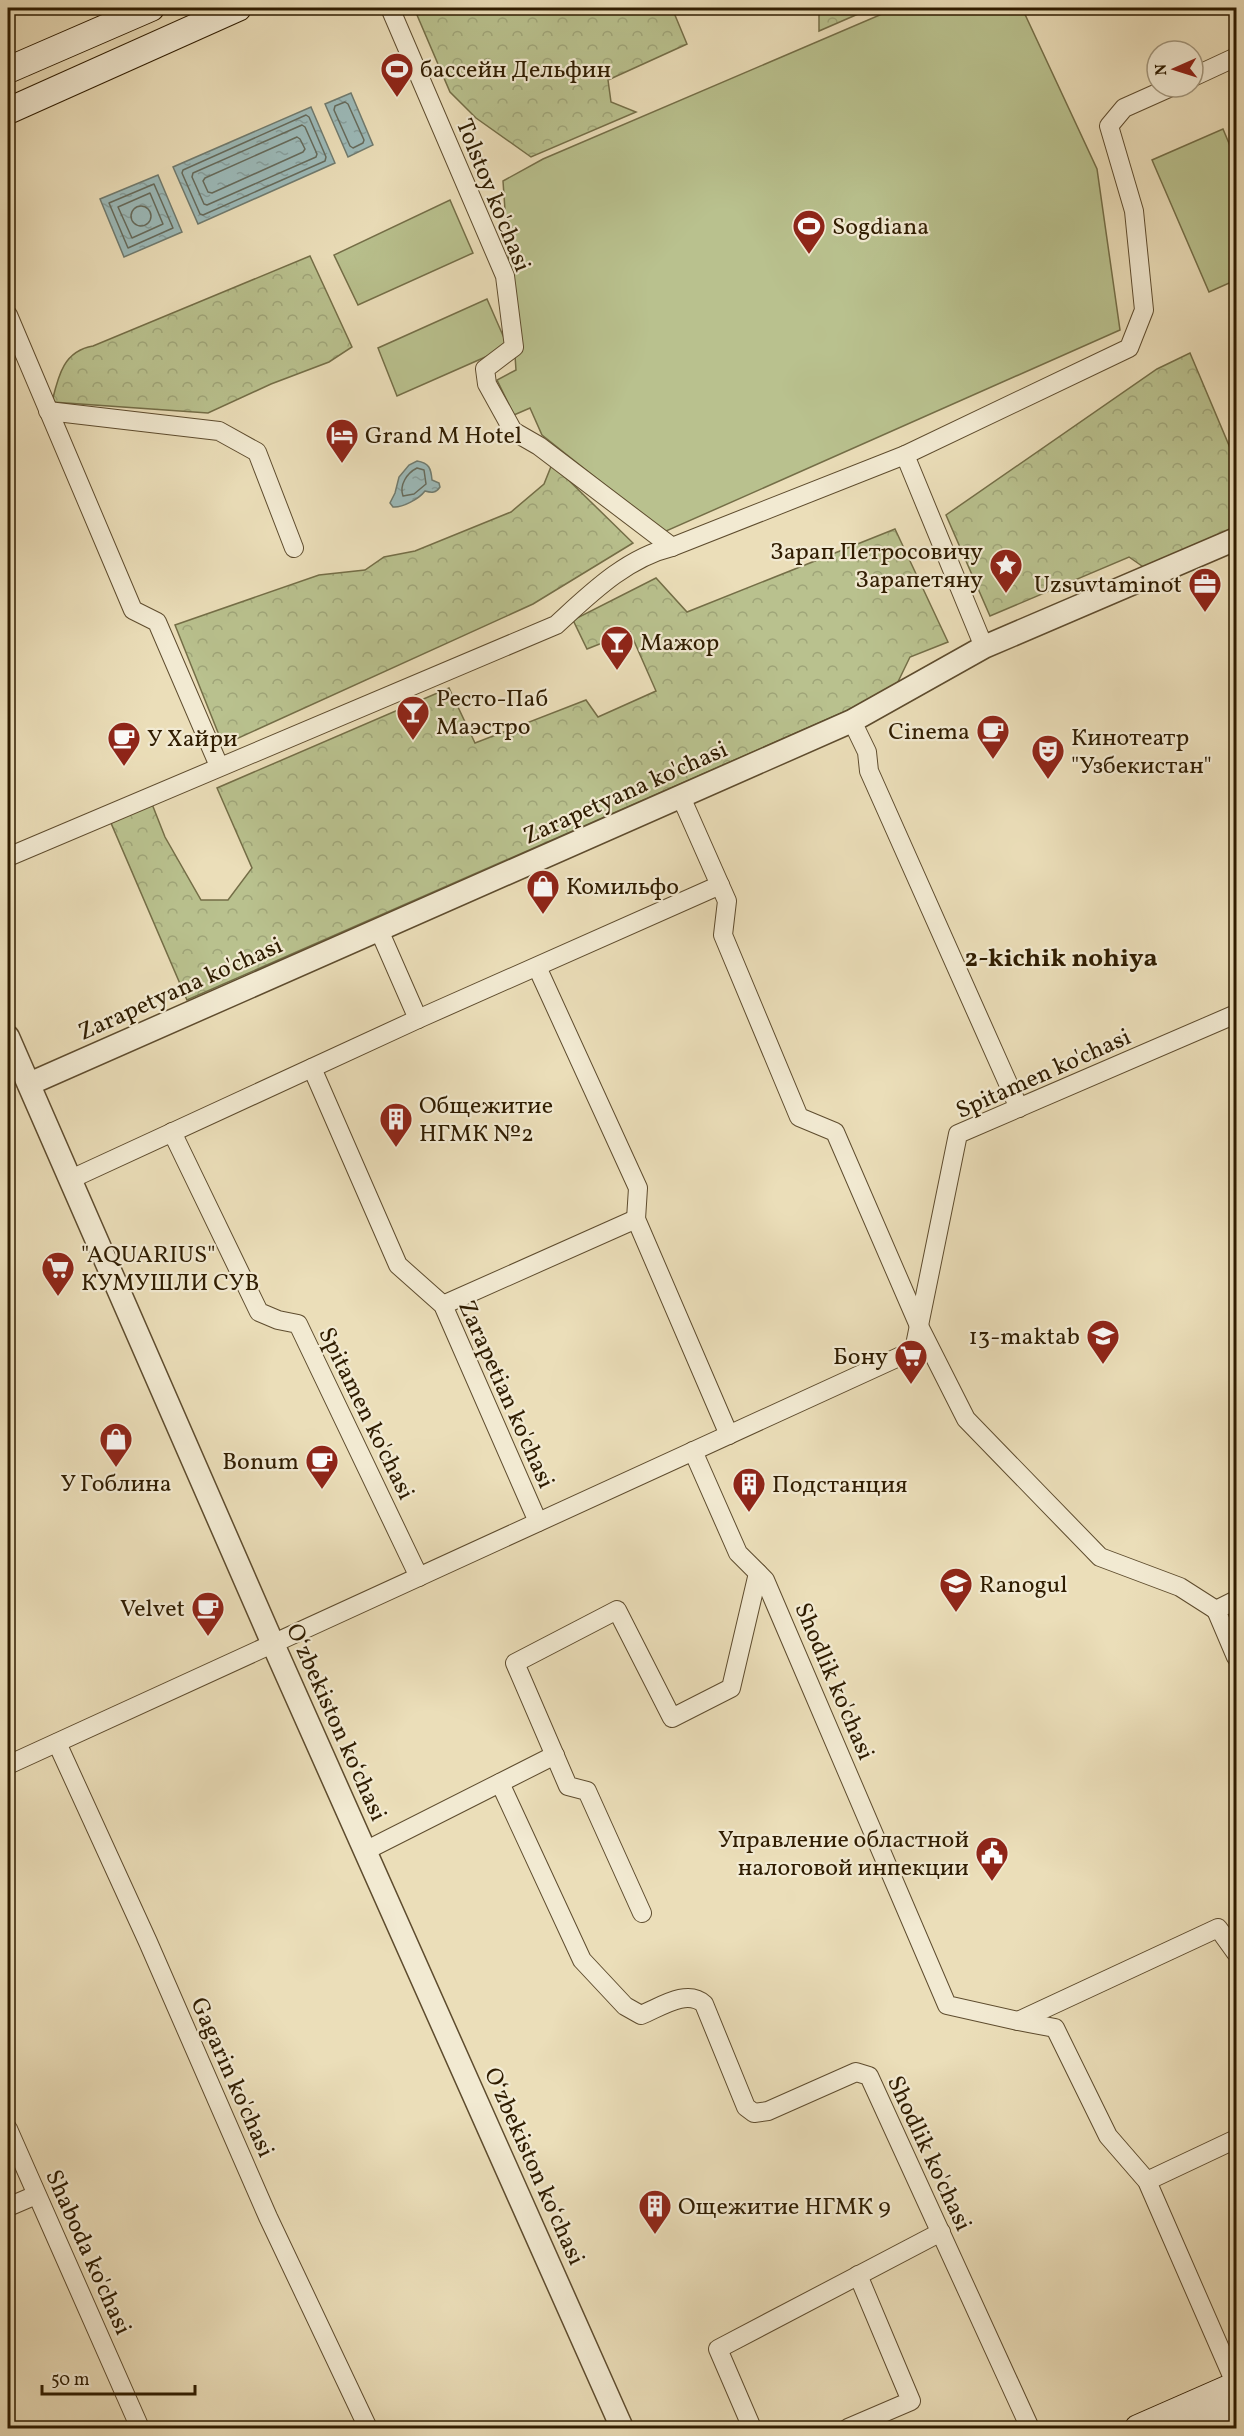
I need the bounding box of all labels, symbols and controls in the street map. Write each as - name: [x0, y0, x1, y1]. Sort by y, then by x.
- north arrow: [1145, 39, 1205, 99]
- sports icon: бассейн Дельфин: [379, 51, 415, 98]
- place label: бассейн Дельфин: [420, 54, 611, 88]
- text: N: [1151, 63, 1173, 76]
- street label: Tolstoy ko'chasi: [446, 114, 538, 277]
- sports icon: Sogdiana: [791, 208, 827, 255]
- place label: Sogdiana: [832, 211, 929, 245]
- hotel icon: Grand M Hotel: [324, 417, 360, 464]
- place label: Grand M Hotel: [365, 420, 522, 454]
- place label: Зарап Петросовичу Зарапетяну: [770, 536, 983, 598]
- place icon: Зарап Петросовичу Зарапетяну: [988, 547, 1024, 594]
- office icon: Uzsuvtaminot: [1187, 566, 1223, 613]
- place label: Uzsuvtaminot: [1034, 569, 1182, 603]
- bar icon: Мажор: [599, 624, 635, 671]
- place label: Мажор: [640, 627, 719, 661]
- place label: Ресто-Паб Маэстро: [436, 683, 548, 745]
- bar icon: Ресто-Паб Маэстро: [395, 694, 431, 741]
- cafe icon: Cinema: [975, 713, 1011, 760]
- place label: Cinema: [888, 716, 970, 750]
- cafe icon: У Хайри: [106, 720, 142, 767]
- place label: Кинотеатр "Узбекистан": [1071, 722, 1212, 784]
- place label: У Хайри: [147, 723, 238, 757]
- street label: Zarapetyana ko'chasi: [518, 733, 734, 854]
- theatre icon: Кинотеатр "Узбекистан": [1030, 733, 1066, 780]
- shop icon: Комильфо: [525, 868, 561, 915]
- place label: Комильфо: [566, 871, 679, 905]
- street label: Zarapetyana ko'chasi: [73, 929, 289, 1050]
- district label: 2-kichik nohiya: [964, 941, 1158, 977]
- street label: Spitamen ko'chasi: [951, 1021, 1137, 1129]
- place label: Общежитие НГМК №2: [419, 1090, 553, 1152]
- building icon: Общежитие НГМК №2: [378, 1101, 414, 1148]
- place label: "AQUARIUS" КУМУШЛИ СУВ: [81, 1239, 259, 1301]
- supermarket icon: "AQUARIUS" КУМУШЛИ СУВ: [40, 1250, 76, 1297]
- street label: Zarapetian ko'chasi: [448, 1295, 562, 1494]
- school or university icon: 13-maktab: [1085, 1318, 1121, 1365]
- place label: 13-maktab: [969, 1321, 1080, 1355]
- street label: Spitamen ko'chasi: [309, 1322, 422, 1506]
- supermarket icon: Бону: [893, 1338, 929, 1385]
- place label: Бону: [833, 1341, 888, 1375]
- shop icon: У Гоблина: [98, 1421, 134, 1468]
- cafe icon: Bonum: [304, 1443, 340, 1490]
- place label: Bonum: [222, 1446, 299, 1480]
- building icon: Подстанция: [731, 1466, 767, 1513]
- place label: У Гоблина: [60, 1468, 172, 1502]
- place label: Подстанция: [772, 1469, 908, 1503]
- school or university icon: Ranogul: [938, 1566, 974, 1613]
- place label: Ranogul: [979, 1569, 1067, 1603]
- cafe icon: Velvet: [190, 1590, 226, 1637]
- place label: Velvet: [120, 1593, 185, 1627]
- street label: Shodlik ko'chasi: [785, 1598, 882, 1766]
- street label: O‘zbekiston ko‘chasi: [276, 1618, 394, 1827]
- place label: Управление областной налоговой инпекции: [718, 1824, 969, 1886]
- public building icon: Управление областной налоговой инпекции: [974, 1835, 1010, 1882]
- street label: Gagarin ko'chasi: [181, 1992, 282, 2163]
- street label: O‘zbekiston ko‘chasi: [474, 2062, 592, 2271]
- street label: Shodlik ko'chasi: [877, 2070, 979, 2237]
- street label: Shaboda ko'chasi: [36, 2165, 139, 2341]
- building icon: Ощежитие НГМК 9: [637, 2188, 673, 2235]
- place label: Ощежитие НГМК 9: [678, 2191, 891, 2225]
- scale bar: [42, 2358, 195, 2396]
- text: 50 m: [51, 2368, 90, 2393]

